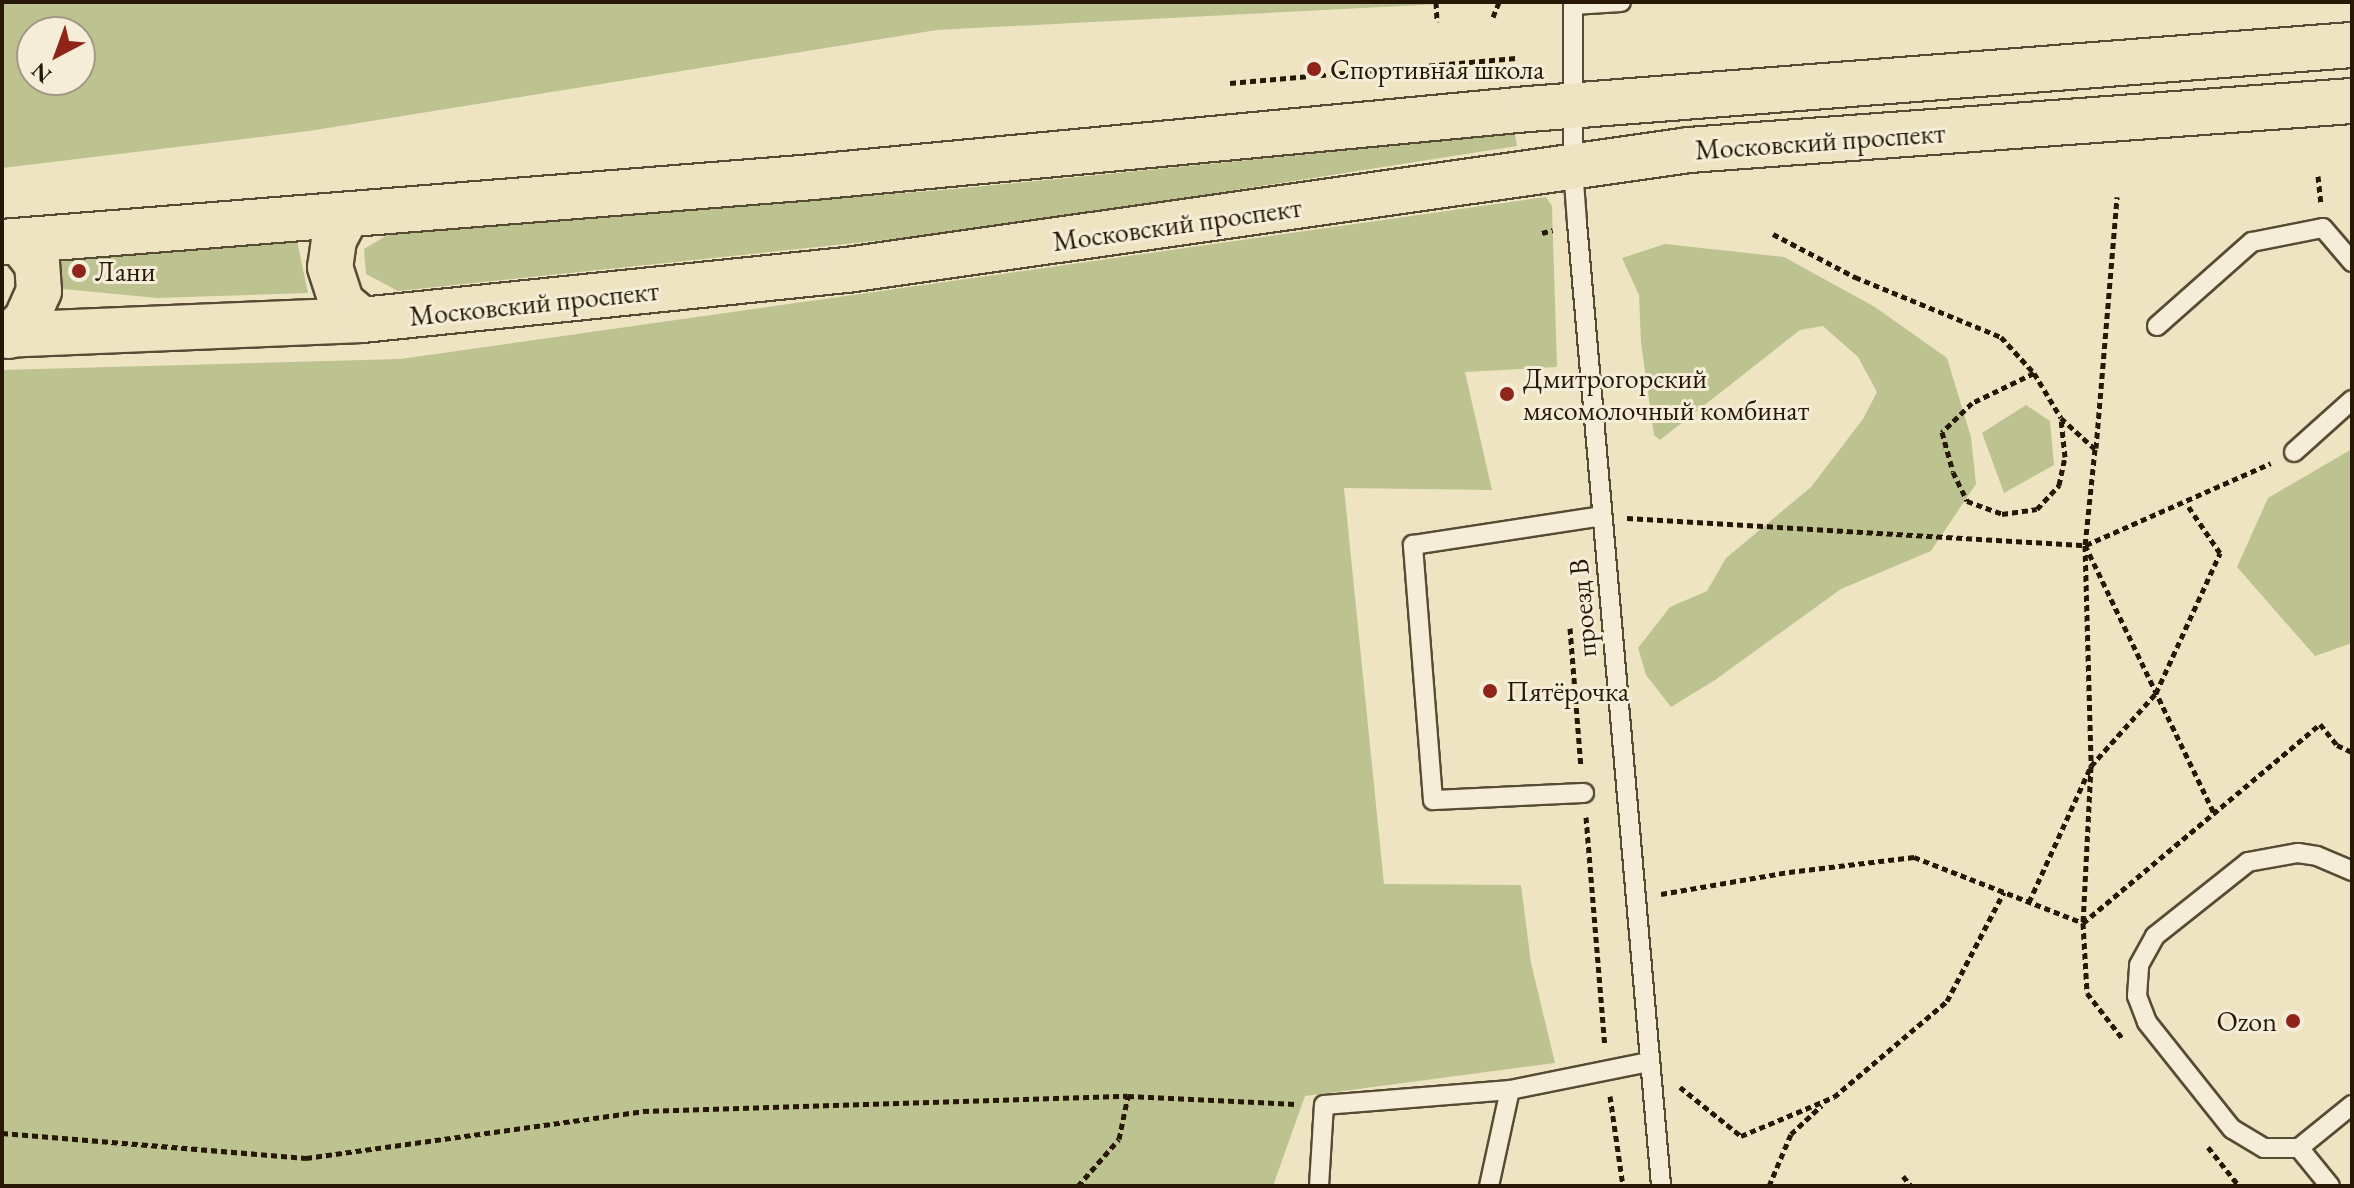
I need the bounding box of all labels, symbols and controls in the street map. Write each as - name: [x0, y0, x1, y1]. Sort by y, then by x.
- north arrow: [16, 16, 96, 96]
- place label: Спортивная школа: [1330, 52, 1544, 86]
- text: N: [25, 56, 57, 90]
- marker: Спортивная школа: [1305, 60, 1323, 78]
- street label: Московский проспект: [1694, 115, 1946, 167]
- street label: Московский проспект: [1050, 190, 1304, 258]
- place label: Лани: [95, 254, 155, 288]
- marker: Лани: [70, 262, 88, 280]
- street label: Московский проспект: [407, 273, 661, 333]
- place label: Дмитрогорский мясомолочный комбинат: [1523, 361, 1809, 427]
- marker: Дмитрогорский мясомолочный комбинат: [1498, 385, 1516, 403]
- street label: проезд B: [1561, 557, 1603, 659]
- place label: Пятёрочка: [1506, 674, 1629, 708]
- marker: Пятёрочка: [1481, 682, 1499, 700]
- place label: Ozon: [2216, 1004, 2277, 1038]
- marker: Ozon: [2284, 1012, 2302, 1030]

